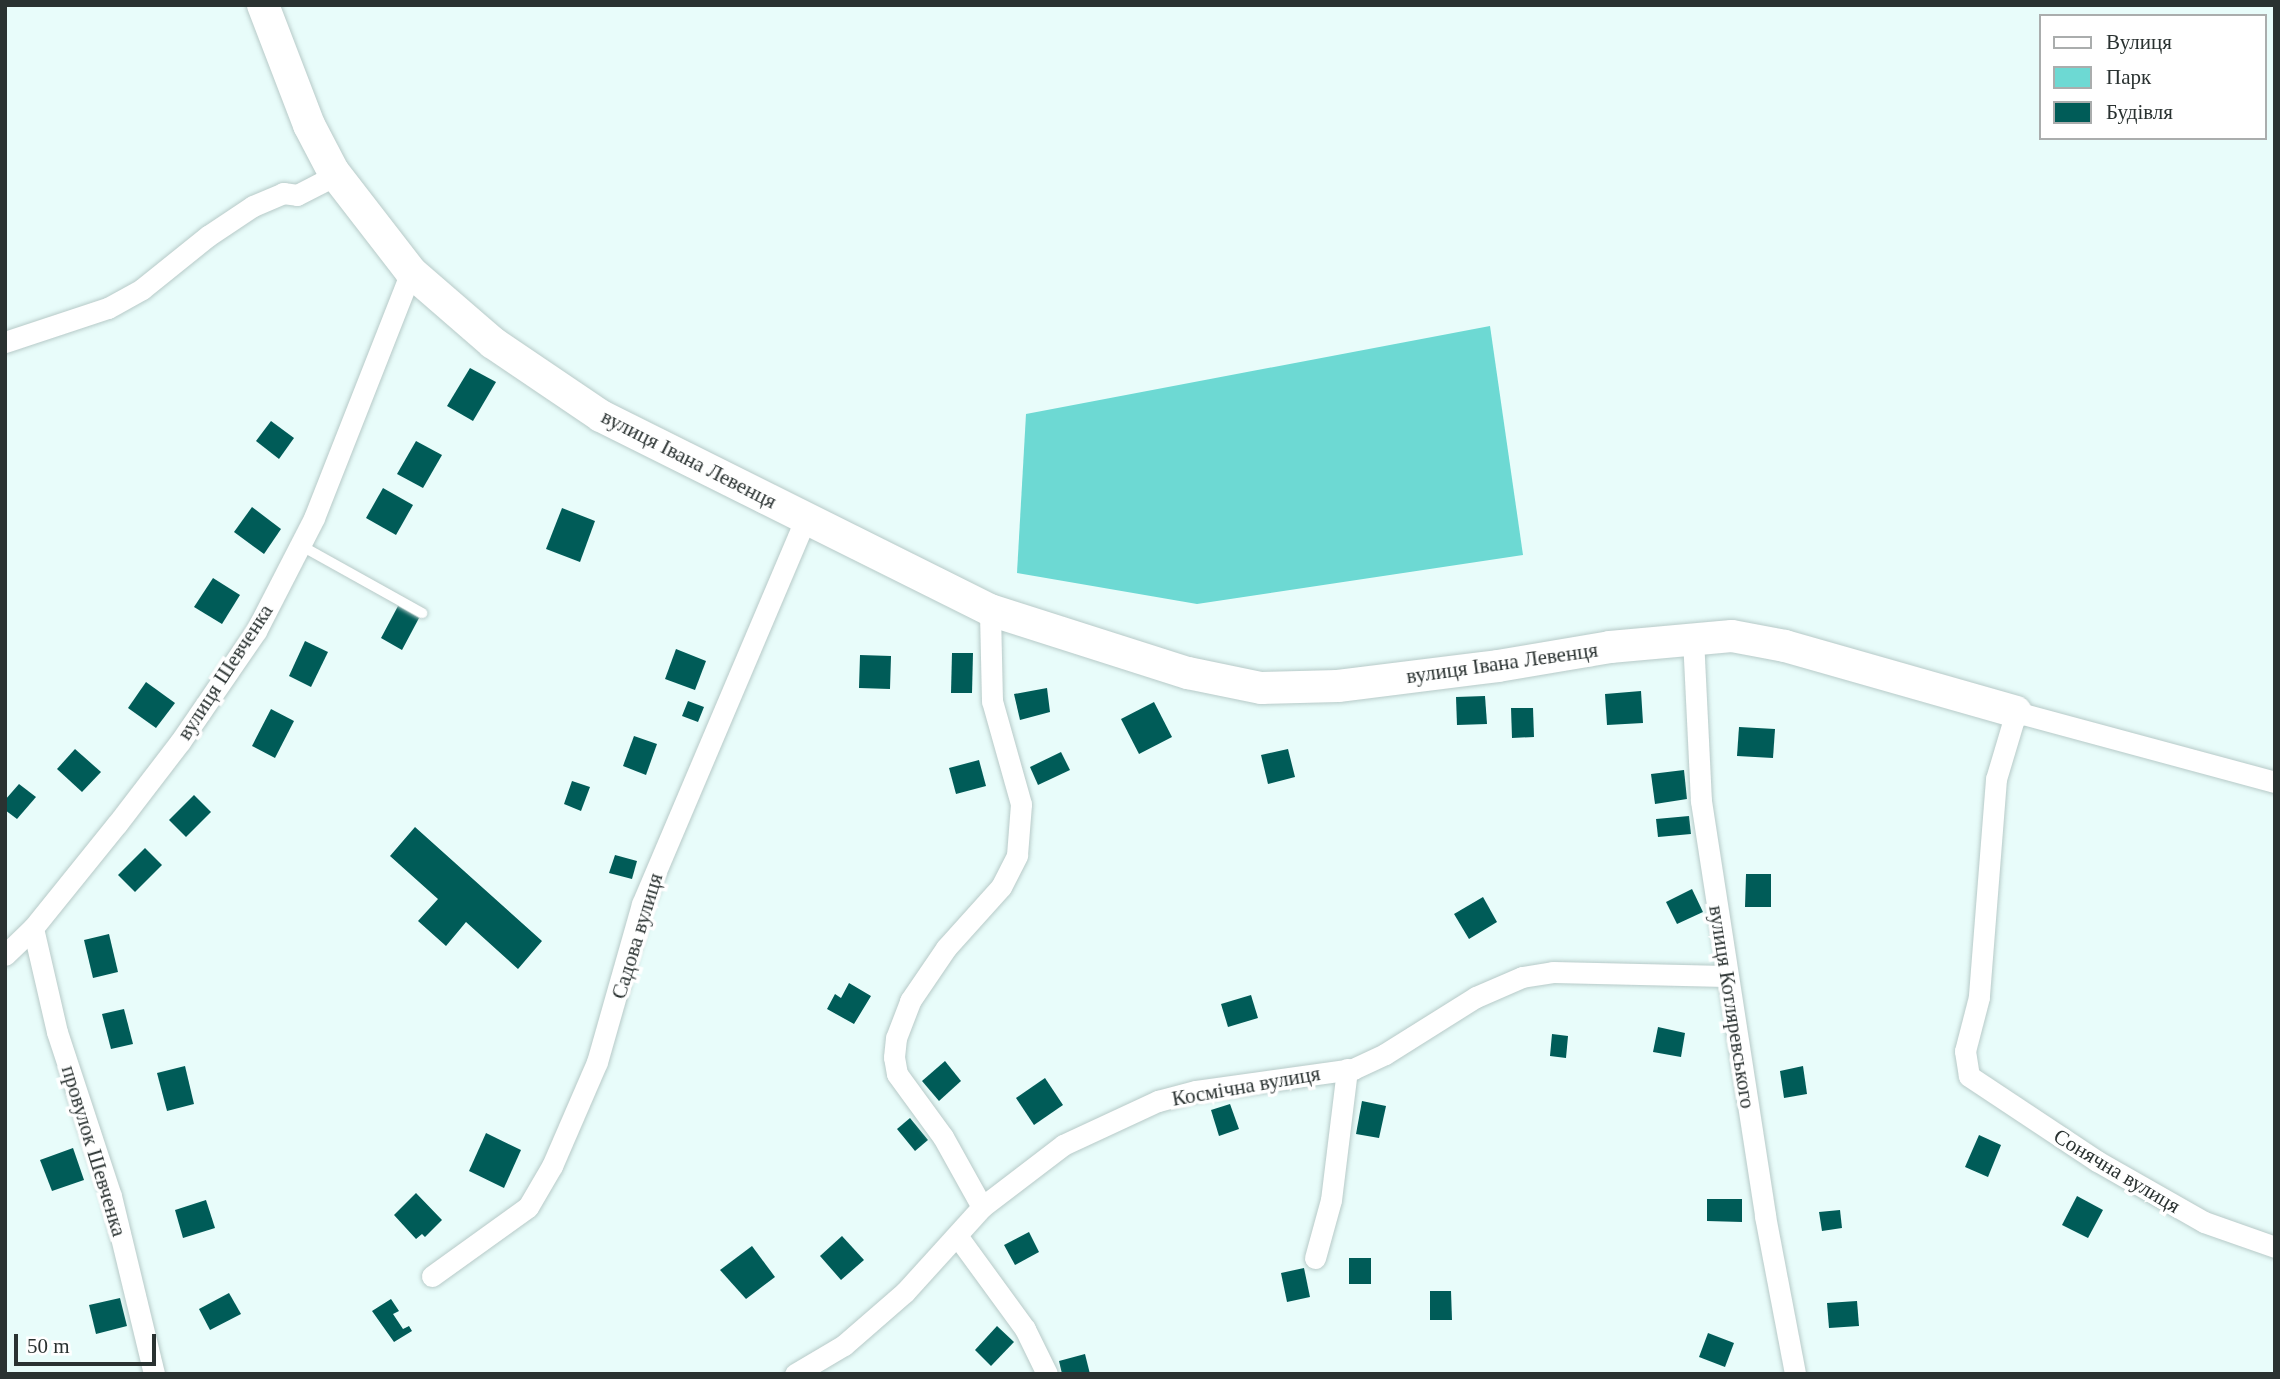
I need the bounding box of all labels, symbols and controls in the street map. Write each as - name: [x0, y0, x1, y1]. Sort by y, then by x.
- legend: [2038, 14, 2266, 140]
- text: Вулиця: [2106, 30, 2172, 54]
- text: Парк: [2106, 65, 2151, 89]
- text: Будівля: [2106, 100, 2173, 124]
- street label: вулиця Івана Левенця: [597, 404, 781, 514]
- street label: вулиця Шевченка: [172, 599, 278, 745]
- street label: вулиця Івана Левенця: [1405, 637, 1599, 689]
- street label: Садова вулиця: [606, 870, 668, 1002]
- street label: вулиця Котляревського: [1703, 904, 1761, 1110]
- street label: Космічна вулиця: [1170, 1061, 1322, 1111]
- street label: провулок Шевченка: [56, 1062, 132, 1240]
- street label: Сонячна вулиця: [2049, 1123, 2185, 1219]
- scale bar: [18, 1320, 159, 1364]
- text: 50 m: [27, 1334, 70, 1358]

